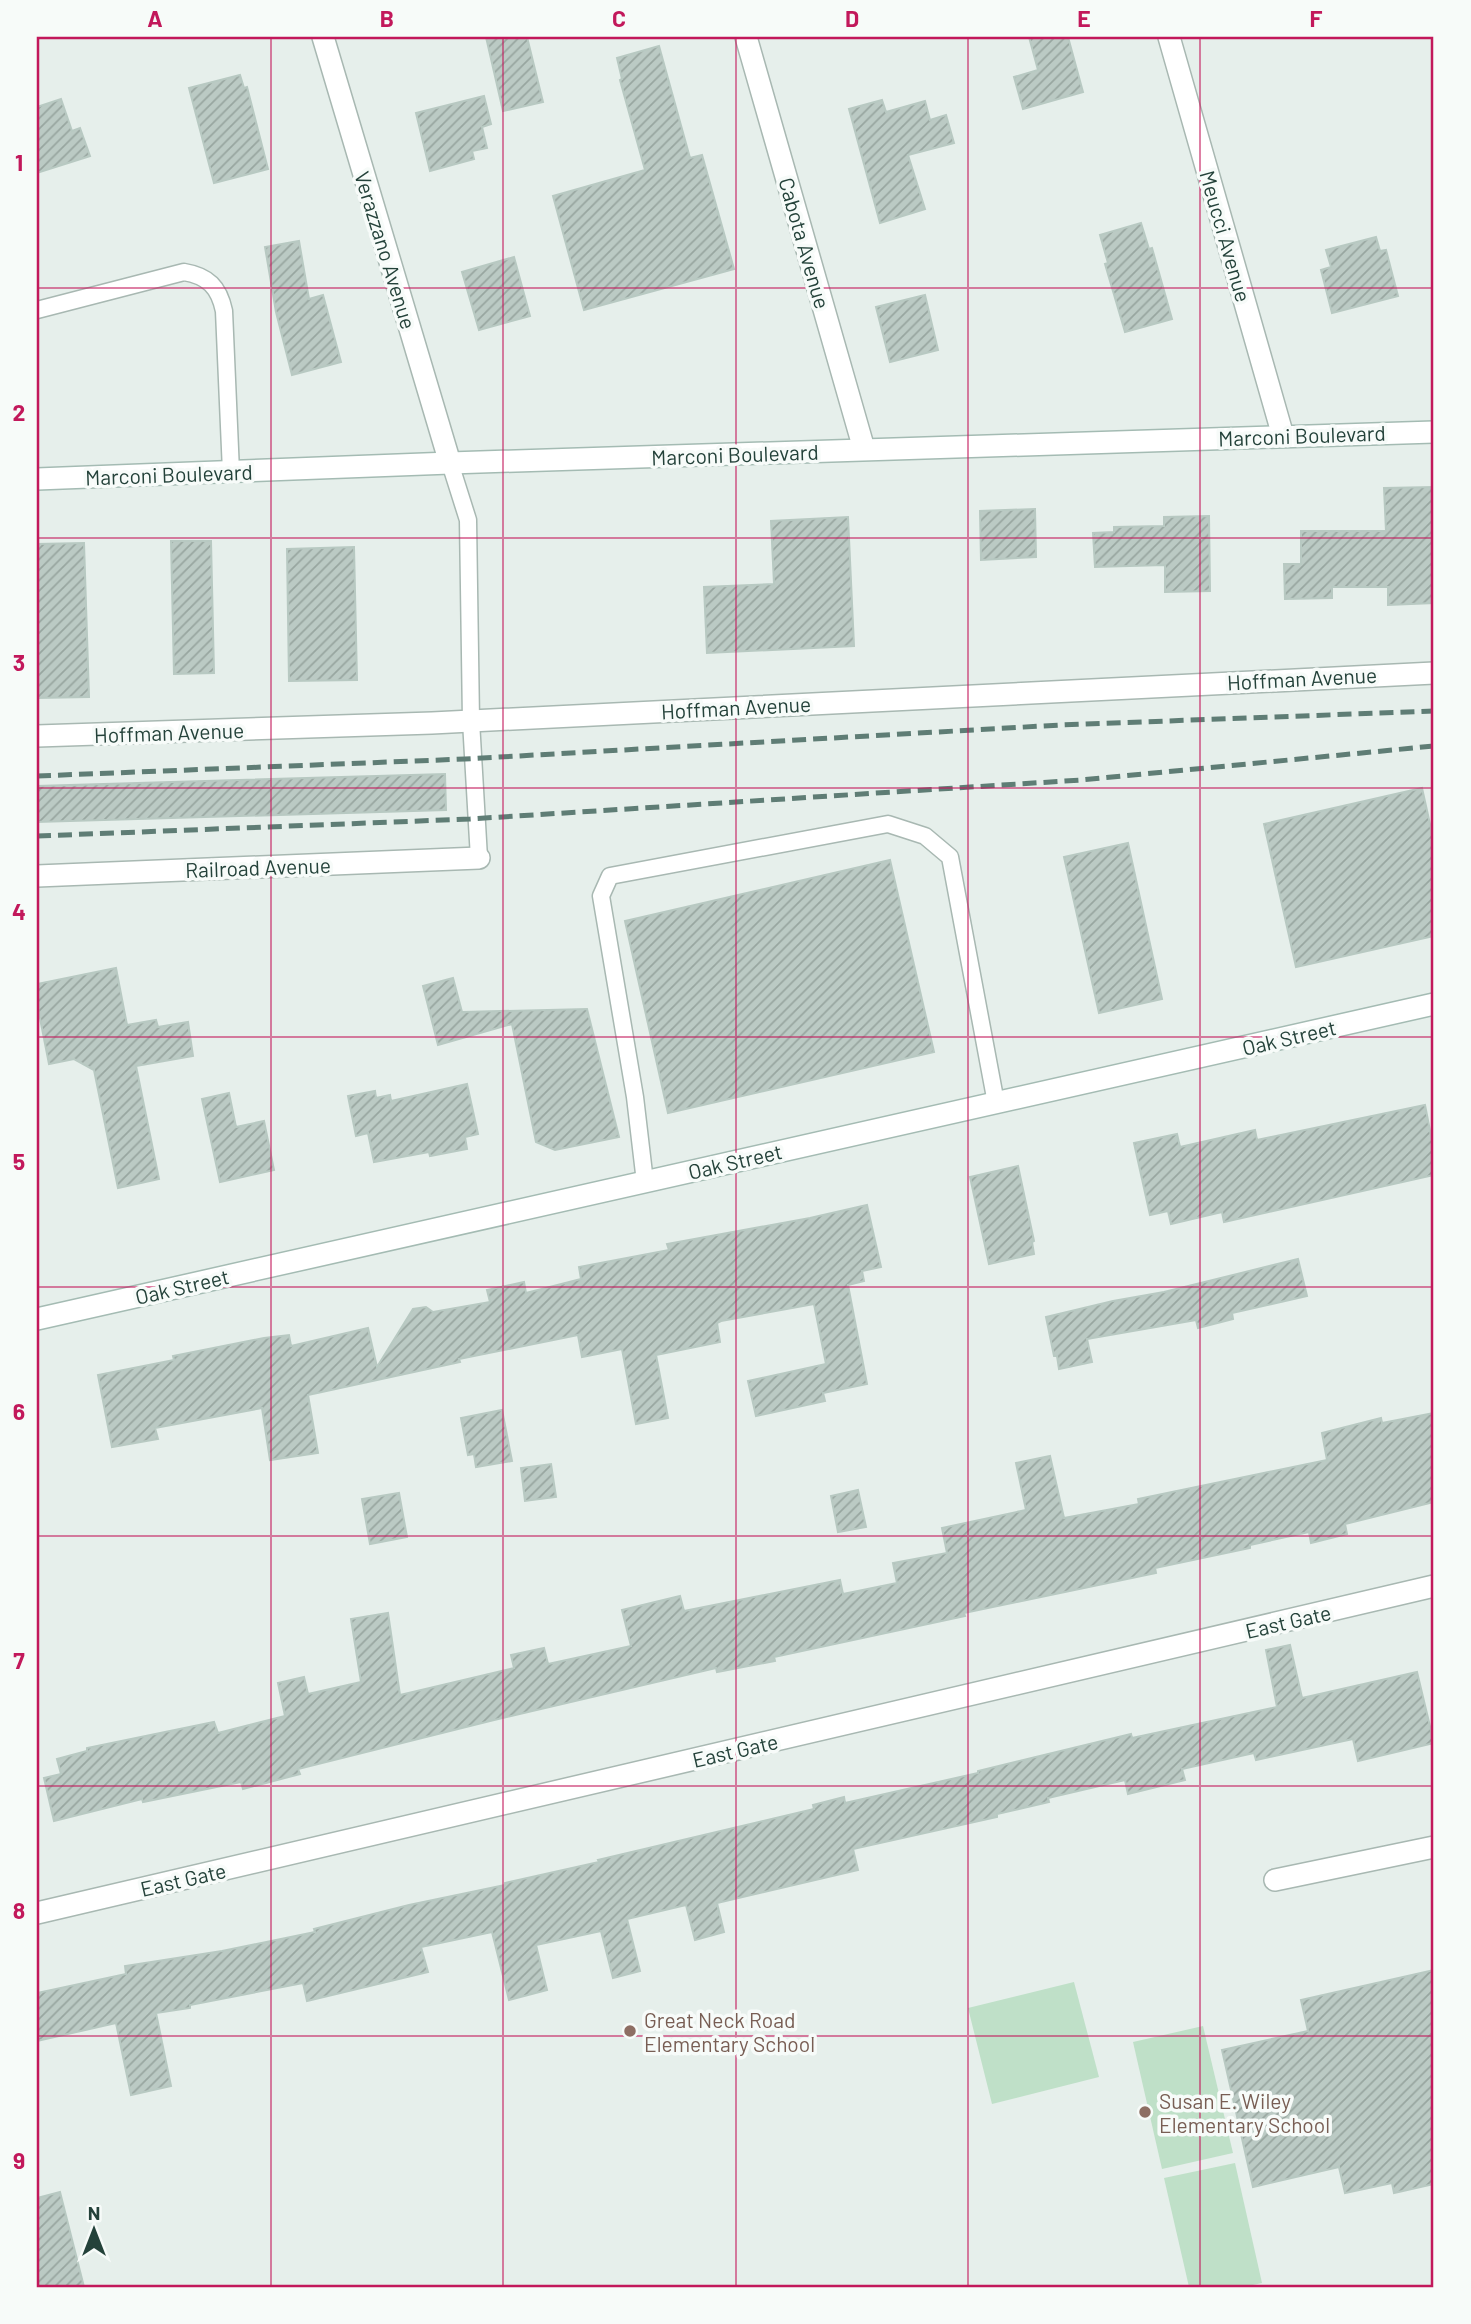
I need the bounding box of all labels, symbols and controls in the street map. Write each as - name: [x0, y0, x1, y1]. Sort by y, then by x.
- text: A: [147, 4, 163, 32]
- text: B: [380, 4, 394, 32]
- text: C: [612, 4, 626, 32]
- text: D: [845, 4, 859, 32]
- text: E: [1077, 4, 1091, 32]
- text: F: [1310, 4, 1323, 32]
- text: 1: [15, 148, 23, 176]
- street label: Meucci Avenue: [1195, 167, 1257, 305]
- street label: Verazzano Avenue: [350, 168, 422, 332]
- street label: Cabota Avenue: [774, 175, 836, 311]
- text: 2: [13, 398, 25, 426]
- street label: Marconi Boulevard: [1218, 420, 1386, 450]
- street label: Marconi Boulevard: [651, 439, 819, 469]
- street label: Marconi Boulevard: [85, 459, 253, 489]
- text: 3: [13, 648, 25, 676]
- street label: Hoffman Avenue: [1226, 662, 1378, 694]
- street label: Hoffman Avenue: [660, 691, 812, 723]
- street label: Hoffman Avenue: [93, 717, 245, 747]
- street label: Railroad Avenue: [185, 852, 331, 882]
- text: 4: [12, 897, 26, 925]
- street label: Oak Street: [1240, 1014, 1338, 1060]
- street label: Oak Street: [686, 1138, 784, 1184]
- text: 5: [13, 1147, 25, 1175]
- street label: Oak Street: [133, 1263, 231, 1309]
- text: 6: [13, 1397, 25, 1425]
- street label: East Gate: [1243, 1599, 1333, 1643]
- text: 7: [13, 1646, 25, 1674]
- street label: East Gate: [690, 1728, 780, 1772]
- street label: East Gate: [138, 1857, 228, 1901]
- text: 8: [13, 1896, 25, 1924]
- place label: Great Neck Road Elementary School: [644, 2007, 815, 2056]
- marker: Great Neck Road Elementary School: [622, 2023, 638, 2039]
- place label: Susan E. Wiley Elementary School: [1159, 2088, 1330, 2137]
- marker: Susan E. Wiley Elementary School: [1137, 2104, 1153, 2120]
- text: 9: [13, 2146, 25, 2174]
- north arrow: [60, 2194, 130, 2264]
- text: N: [88, 2201, 100, 2224]

